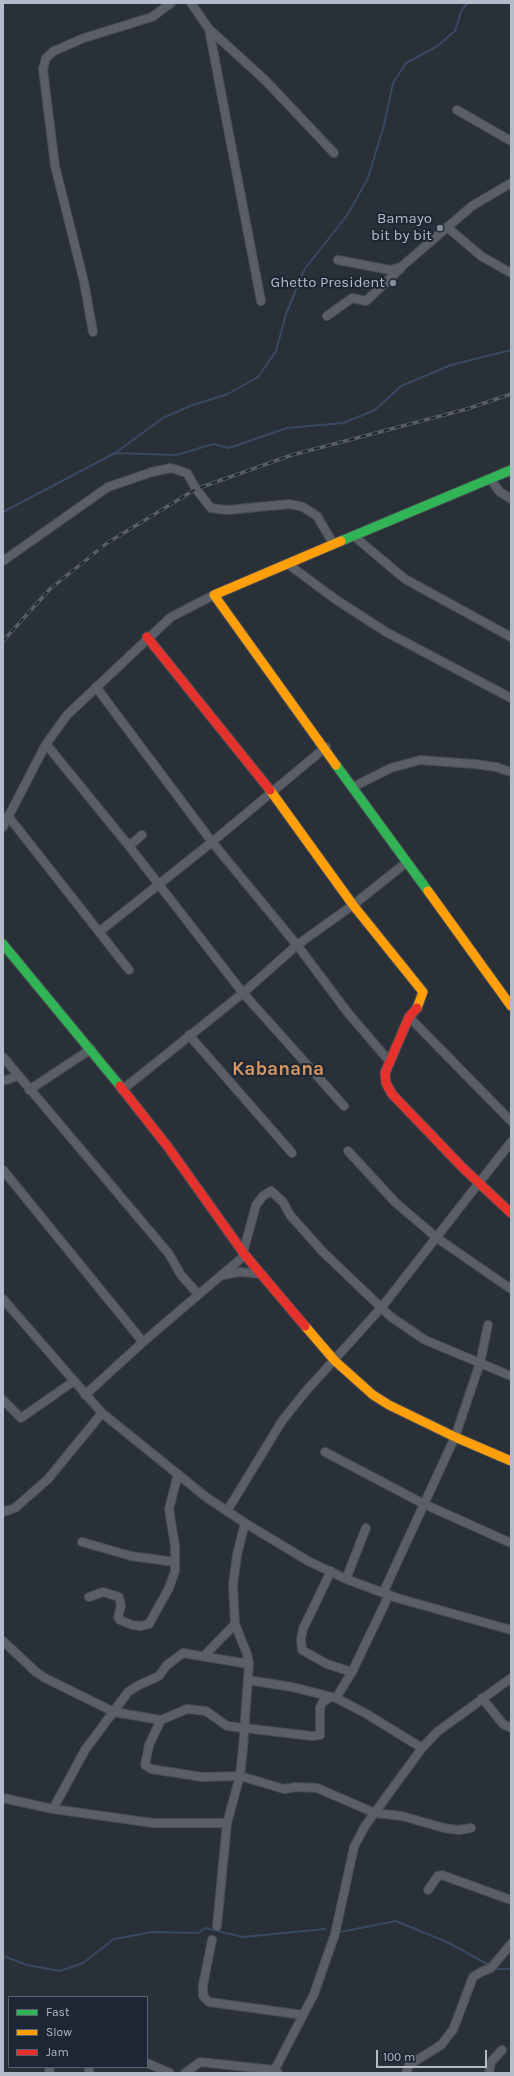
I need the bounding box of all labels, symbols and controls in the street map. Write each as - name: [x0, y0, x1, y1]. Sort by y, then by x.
- place label: Bamayo bit by bit: [371, 210, 432, 245]
- marker: Bamayo bit by bit: [435, 223, 445, 233]
- place label: Ghetto President: [270, 274, 385, 292]
- marker: Ghetto President: [388, 278, 398, 288]
- district label: Kabanana: [232, 1059, 324, 1081]
- legend: [8, 1996, 148, 2068]
- text: Fast: [46, 2005, 69, 2019]
- text: Slow: [46, 2025, 72, 2039]
- scale bar: [378, 2042, 489, 2068]
- text: Jam: [46, 2045, 69, 2059]
- text: 100 m: [383, 2050, 415, 2064]

